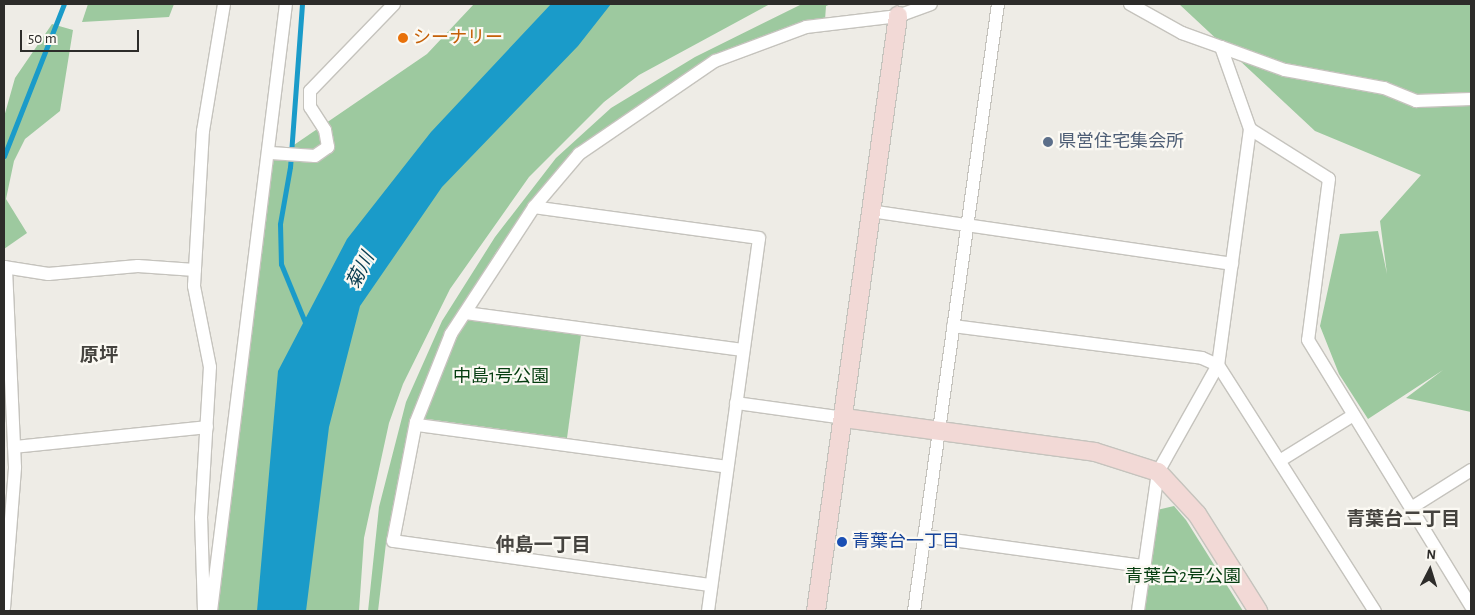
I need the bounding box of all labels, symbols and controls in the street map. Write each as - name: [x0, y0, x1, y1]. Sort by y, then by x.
- scale bar: [22, 20, 141, 52]
- place label: シーナリー: [413, 27, 503, 49]
- text: 50 m: [28, 31, 57, 46]
- marker: シーナリー: [397, 32, 409, 44]
- place label: 県営住宅集会所: [1058, 131, 1184, 153]
- marker: 県営住宅集会所: [1042, 136, 1054, 148]
- water label: 菊川: [342, 249, 380, 293]
- district label: 原坪: [80, 345, 118, 367]
- park label: 中島1号公園: [453, 366, 549, 388]
- district label: 青葉台二丁目: [1346, 509, 1460, 531]
- place label: 青葉台一丁目: [852, 531, 960, 553]
- district label: 仲島一丁目: [496, 535, 590, 557]
- marker: 青葉台一丁目: [836, 536, 848, 548]
- north arrow: [1405, 545, 1455, 595]
- text: N: [1426, 548, 1437, 562]
- park label: 青葉台2号公園: [1125, 566, 1241, 588]

